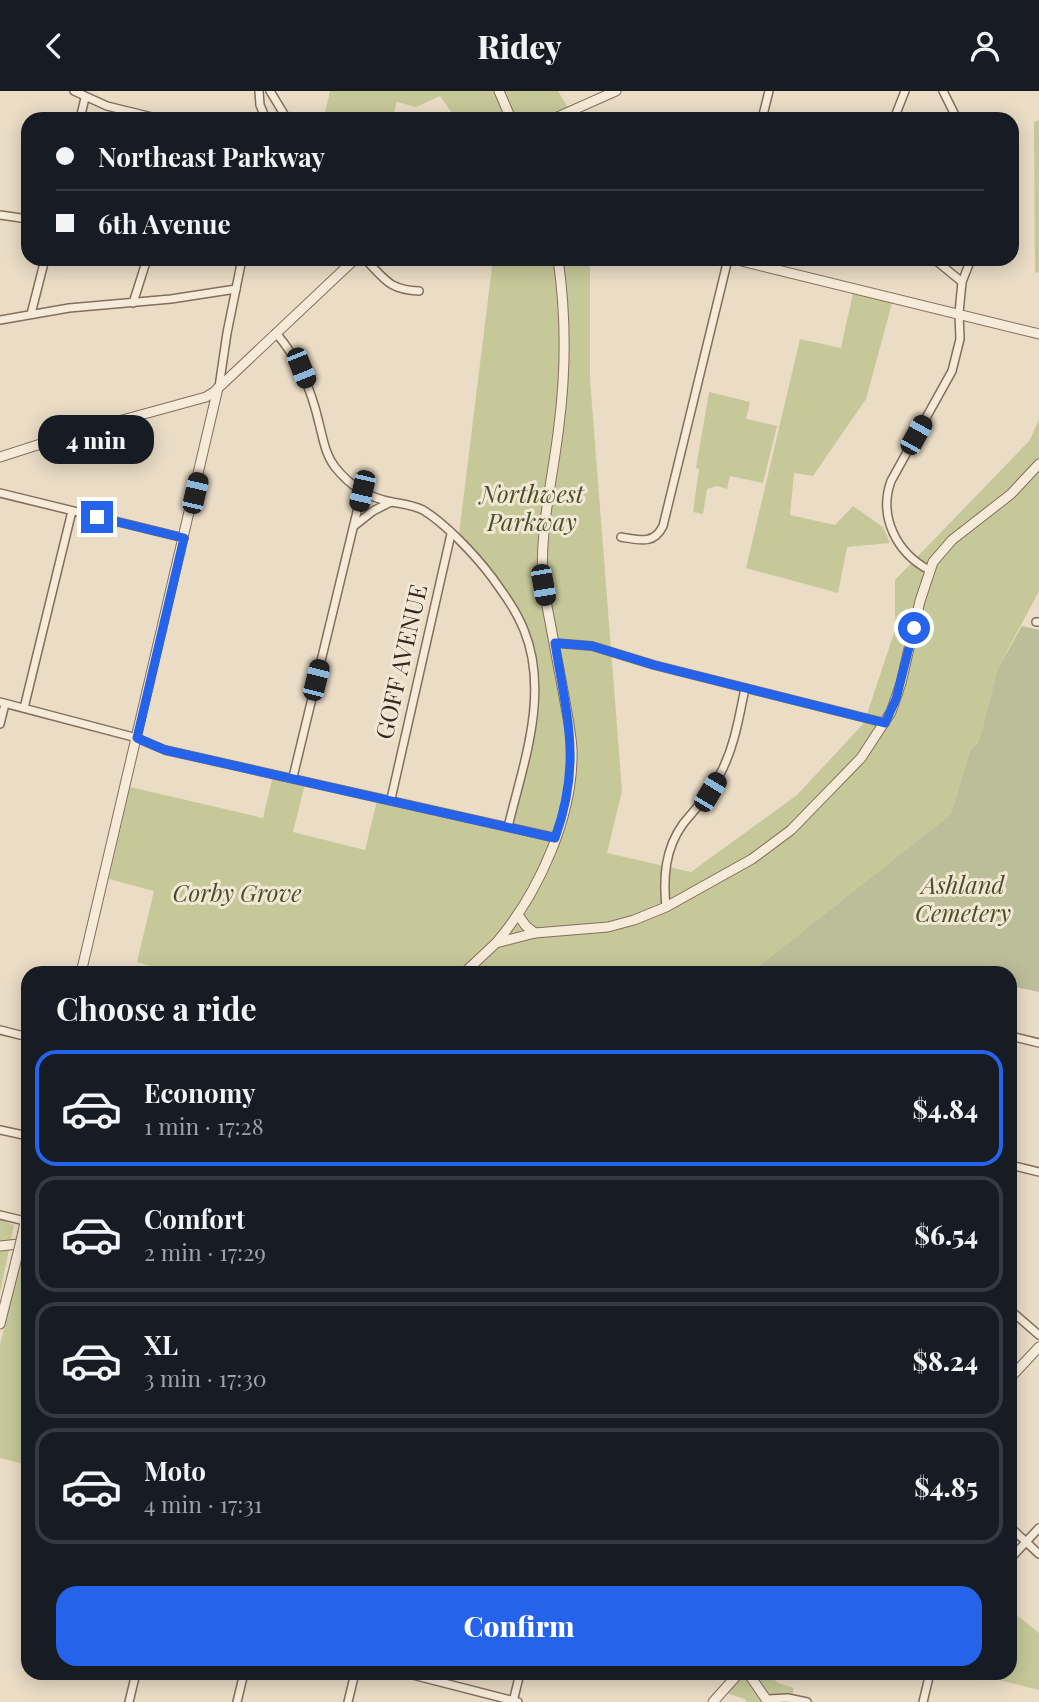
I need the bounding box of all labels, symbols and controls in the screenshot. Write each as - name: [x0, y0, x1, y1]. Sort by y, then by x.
- text: Ridey: [477, 24, 562, 67]
- icon: back: [35, 27, 73, 65]
- icon: person: [966, 27, 1004, 65]
- text: Northeast Parkway: [98, 139, 325, 174]
- text: 6th Avenue: [98, 206, 231, 241]
- car: [284, 345, 319, 391]
- car: [897, 412, 936, 458]
- callout: 4 min: [39, 415, 155, 465]
- text: 4 min: [66, 424, 126, 455]
- car: [348, 468, 377, 514]
- car: [181, 470, 210, 516]
- park label: Northwest Parkway: [478, 477, 585, 537]
- route end: [81, 501, 113, 533]
- car: [530, 562, 557, 608]
- street label: GOFF AVENUE: [367, 581, 433, 742]
- route start: [898, 612, 930, 644]
- car: [301, 657, 332, 703]
- car: [691, 769, 730, 815]
- park label: Ashland Cemetery: [915, 868, 1011, 928]
- park label: Corby Grove: [172, 876, 302, 908]
- text: Choose a ride: [56, 986, 257, 1029]
- text: Economy: [144, 1075, 255, 1110]
- icon: car: [60, 1077, 123, 1140]
- text: $4.84: [913, 1091, 978, 1126]
- text: 1 min · 17:28: [144, 1110, 264, 1141]
- text: Comfort: [144, 1201, 245, 1236]
- icon: car: [60, 1203, 123, 1266]
- text: $6.54: [915, 1217, 978, 1252]
- text: 2 min · 17:29: [144, 1236, 266, 1267]
- text: XL: [144, 1327, 178, 1362]
- icon: car: [60, 1329, 123, 1392]
- text: $8.24: [913, 1343, 978, 1378]
- text: 3 min · 17:30: [144, 1362, 267, 1393]
- text: Moto: [144, 1453, 206, 1488]
- icon: car: [60, 1455, 123, 1518]
- text: $4.85: [914, 1469, 978, 1504]
- text: 4 min · 17:31: [144, 1488, 262, 1519]
- button: Confirm: [56, 1586, 982, 1666]

